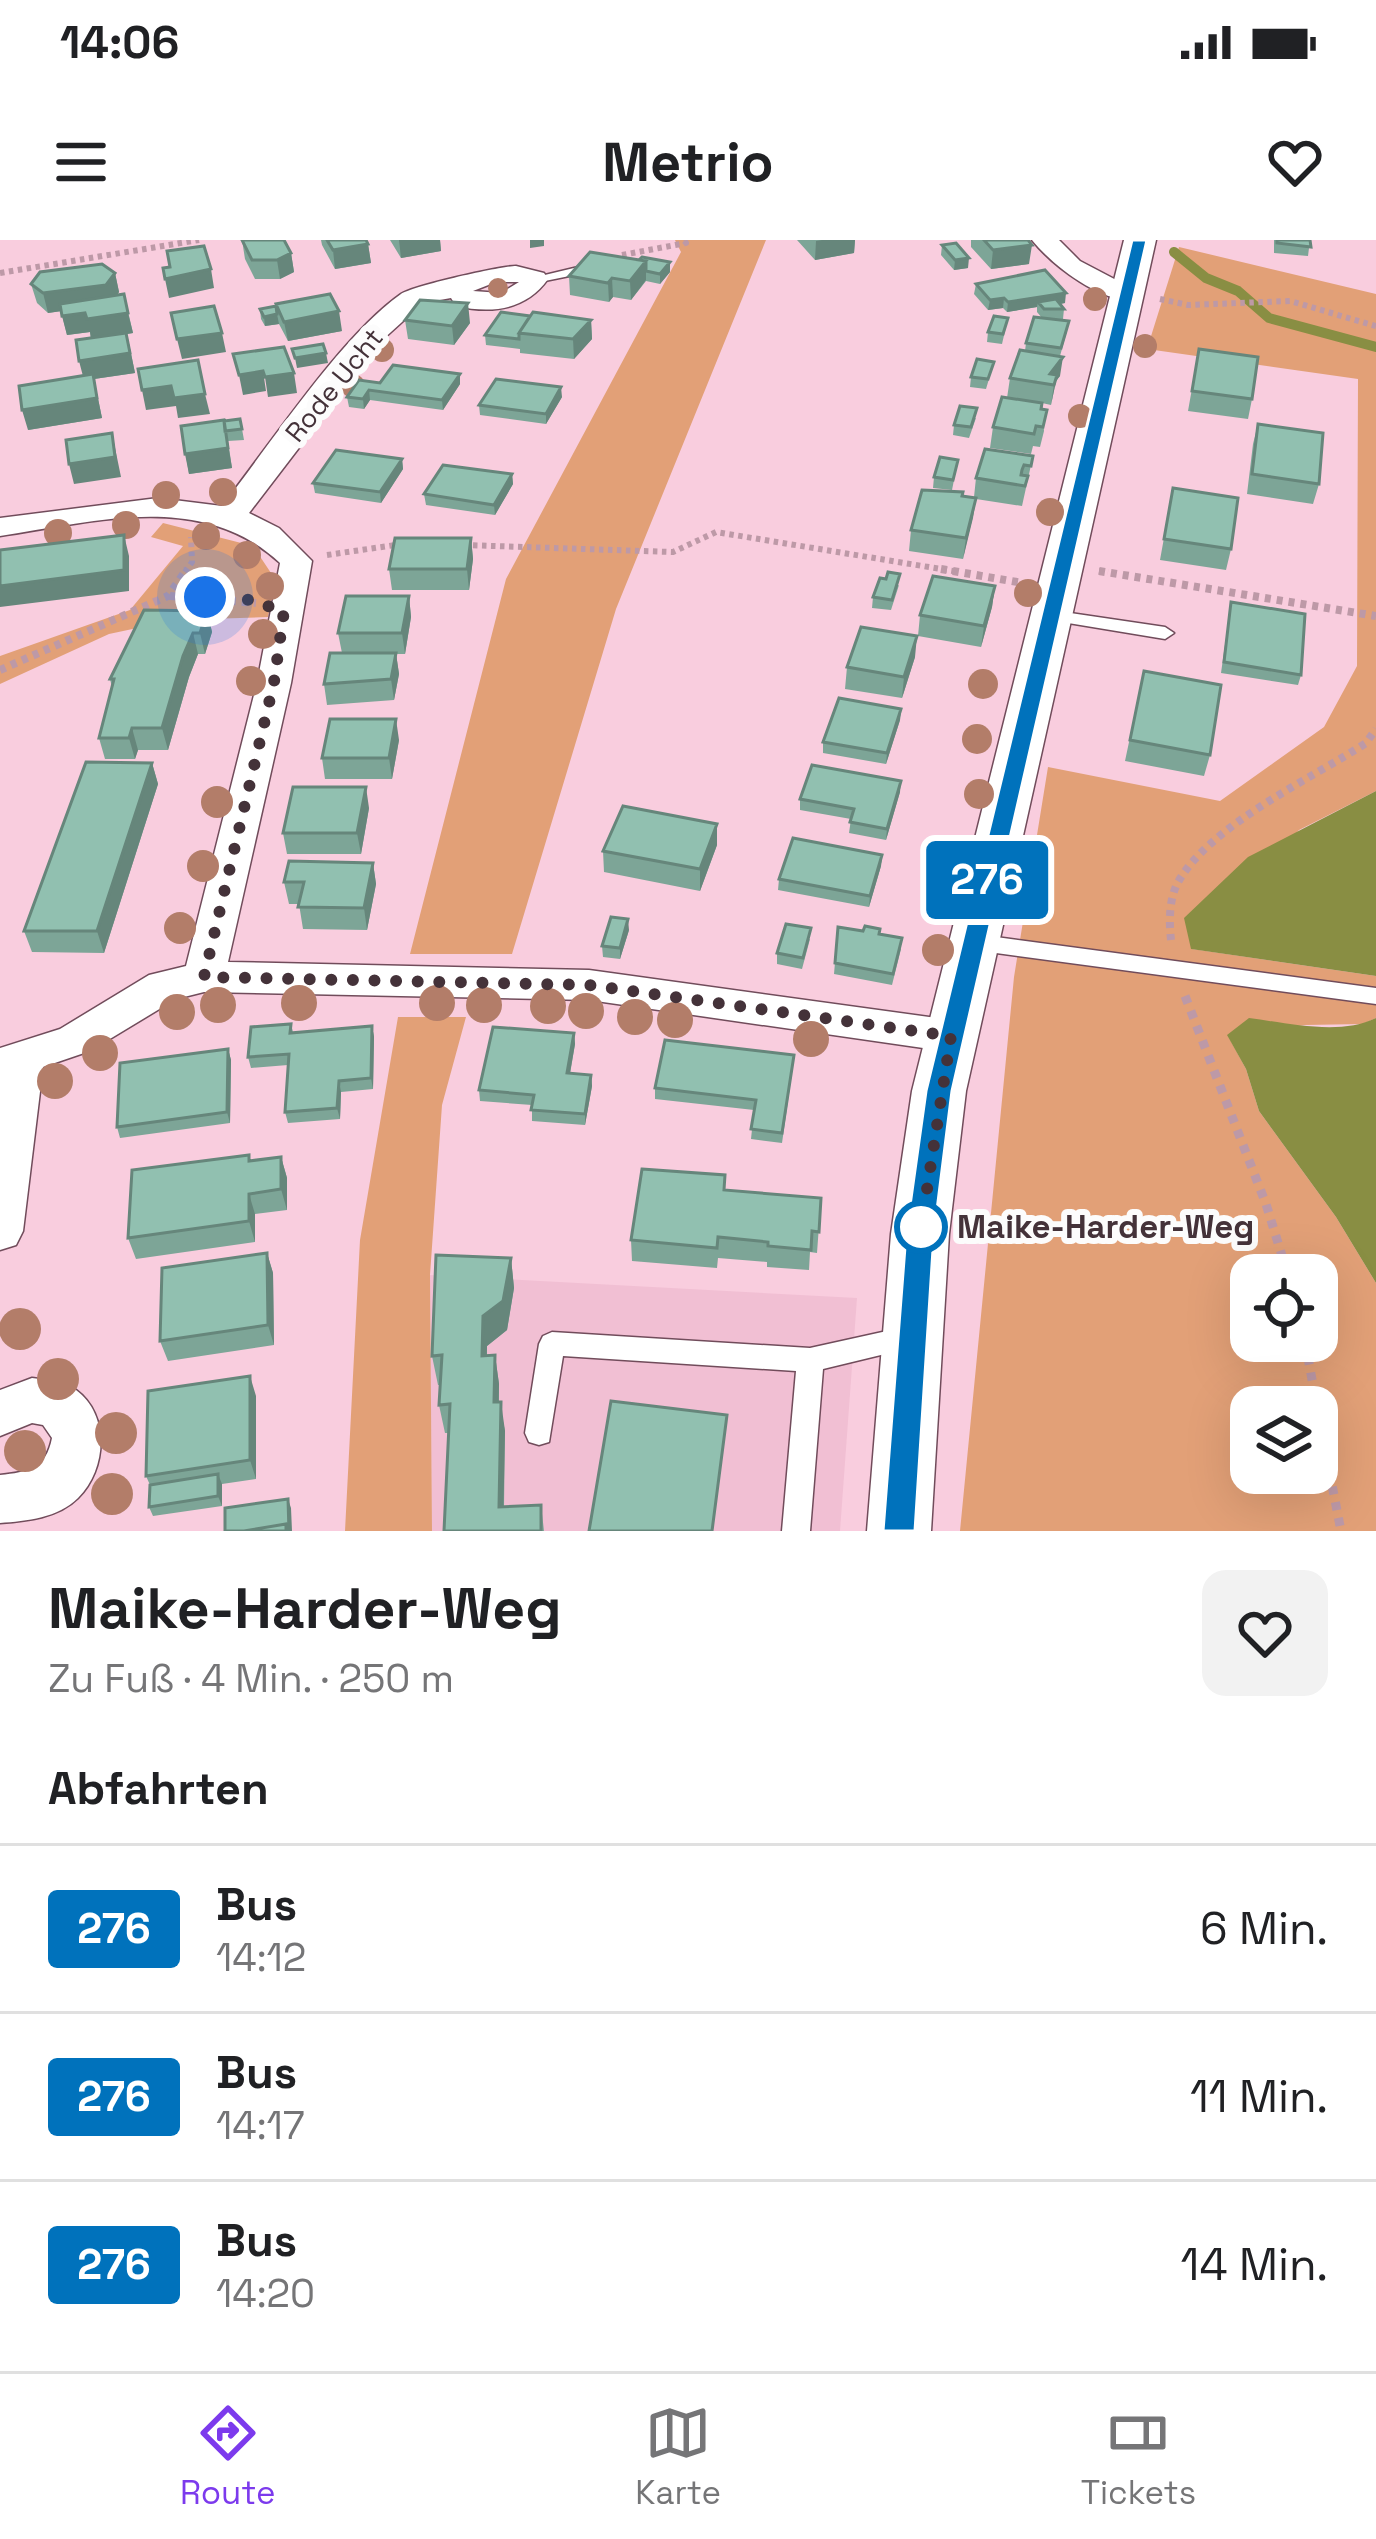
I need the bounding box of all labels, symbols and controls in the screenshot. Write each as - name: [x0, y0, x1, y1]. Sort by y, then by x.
- text: 14:06: [60, 14, 179, 71]
- text: Metrio: [602, 128, 774, 197]
- icon: menu: [48, 129, 114, 195]
- icon: heart: [1262, 129, 1328, 195]
- street label: Rode Ucht: [277, 321, 391, 449]
- your location: [175, 567, 235, 627]
- line badge: 276: [918, 841, 1056, 919]
- text: 276: [950, 853, 1024, 906]
- marker: Maike-Harder-Weg: [896, 1202, 946, 1252]
- place label: Maike-Harder-Weg: [957, 1206, 1254, 1248]
- map controls: [1230, 1254, 1338, 1494]
- button: locate: [1230, 1254, 1338, 1362]
- button: layers: [1230, 1386, 1338, 1494]
- button: heart: [1202, 1570, 1328, 1696]
- text: Maike-Harder-Weg: [48, 1572, 562, 1645]
- text: Zu Fuß · 4 Min. · 250 m: [48, 1654, 454, 1703]
- text: Abfahrten: [48, 1760, 269, 1817]
- text: Bus: [216, 1876, 297, 1933]
- text: 6 Min.: [1200, 1900, 1328, 1957]
- text: 276: [77, 1902, 151, 1955]
- text: 14:12: [216, 1933, 306, 1982]
- text: Bus: [216, 2044, 297, 2101]
- text: 11 Min.: [1190, 2068, 1328, 2125]
- text: 276: [77, 2070, 151, 2123]
- text: 14:17: [216, 2101, 305, 2150]
- text: Bus: [216, 2212, 297, 2269]
- text: 14 Min.: [1181, 2236, 1328, 2293]
- text: 276: [77, 2238, 151, 2291]
- text: 14:20: [216, 2269, 315, 2318]
- tab: Route: [180, 2400, 275, 2514]
- tab: Karte: [635, 2400, 721, 2514]
- tab: Tickets: [1081, 2400, 1196, 2514]

